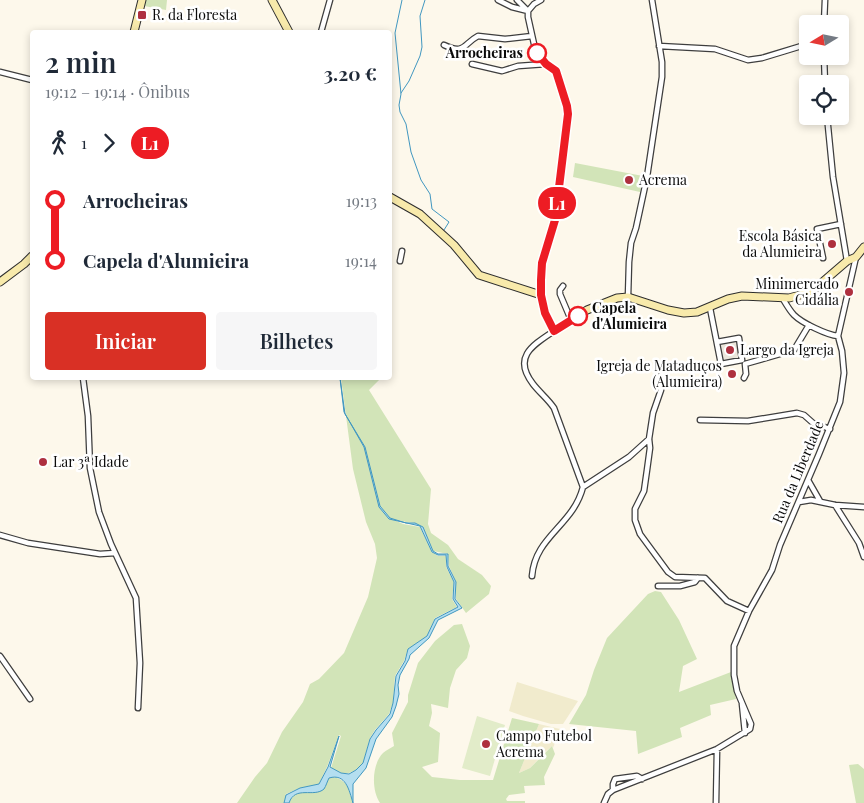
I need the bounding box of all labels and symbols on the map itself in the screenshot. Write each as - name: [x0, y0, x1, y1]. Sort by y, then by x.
- place label: R. da Floresta: [152, 5, 237, 24]
- marker: R. da Floresta: [136, 9, 148, 21]
- north arrow: [799, 15, 849, 65]
- place label: Arrocheiras: [445, 43, 523, 62]
- marker: Arrocheiras: [527, 43, 547, 63]
- place label: Acrema: [638, 170, 687, 189]
- marker: Acrema: [623, 174, 635, 186]
- line badge: L1: [534, 187, 580, 219]
- place label: Escola Básica da Alumieira: [739, 226, 822, 261]
- marker: Escola Básica da Alumieira: [826, 238, 838, 250]
- place label: Minimercado Cidália: [755, 274, 839, 309]
- marker: Minimercado Cidália: [843, 286, 855, 298]
- place label: Capela d'Alumieira: [592, 298, 668, 333]
- marker: Capela d'Alumieira: [568, 306, 588, 326]
- place label: Largo da Igreja: [740, 340, 834, 359]
- marker: Largo da Igreja: [724, 344, 736, 356]
- place label: Igreja de Mataduços (Alumieira): [596, 356, 722, 391]
- marker: Igreja de Mataduços (Alumieira): [726, 368, 738, 380]
- street label: Rua da Liberdade: [767, 418, 828, 526]
- place label: Lar 3ª Idade: [53, 452, 129, 471]
- marker: Lar 3ª Idade: [37, 456, 49, 468]
- place label: Campo Futebol Acrema: [495, 726, 592, 761]
- marker: Campo Futebol Acrema: [480, 738, 492, 750]

